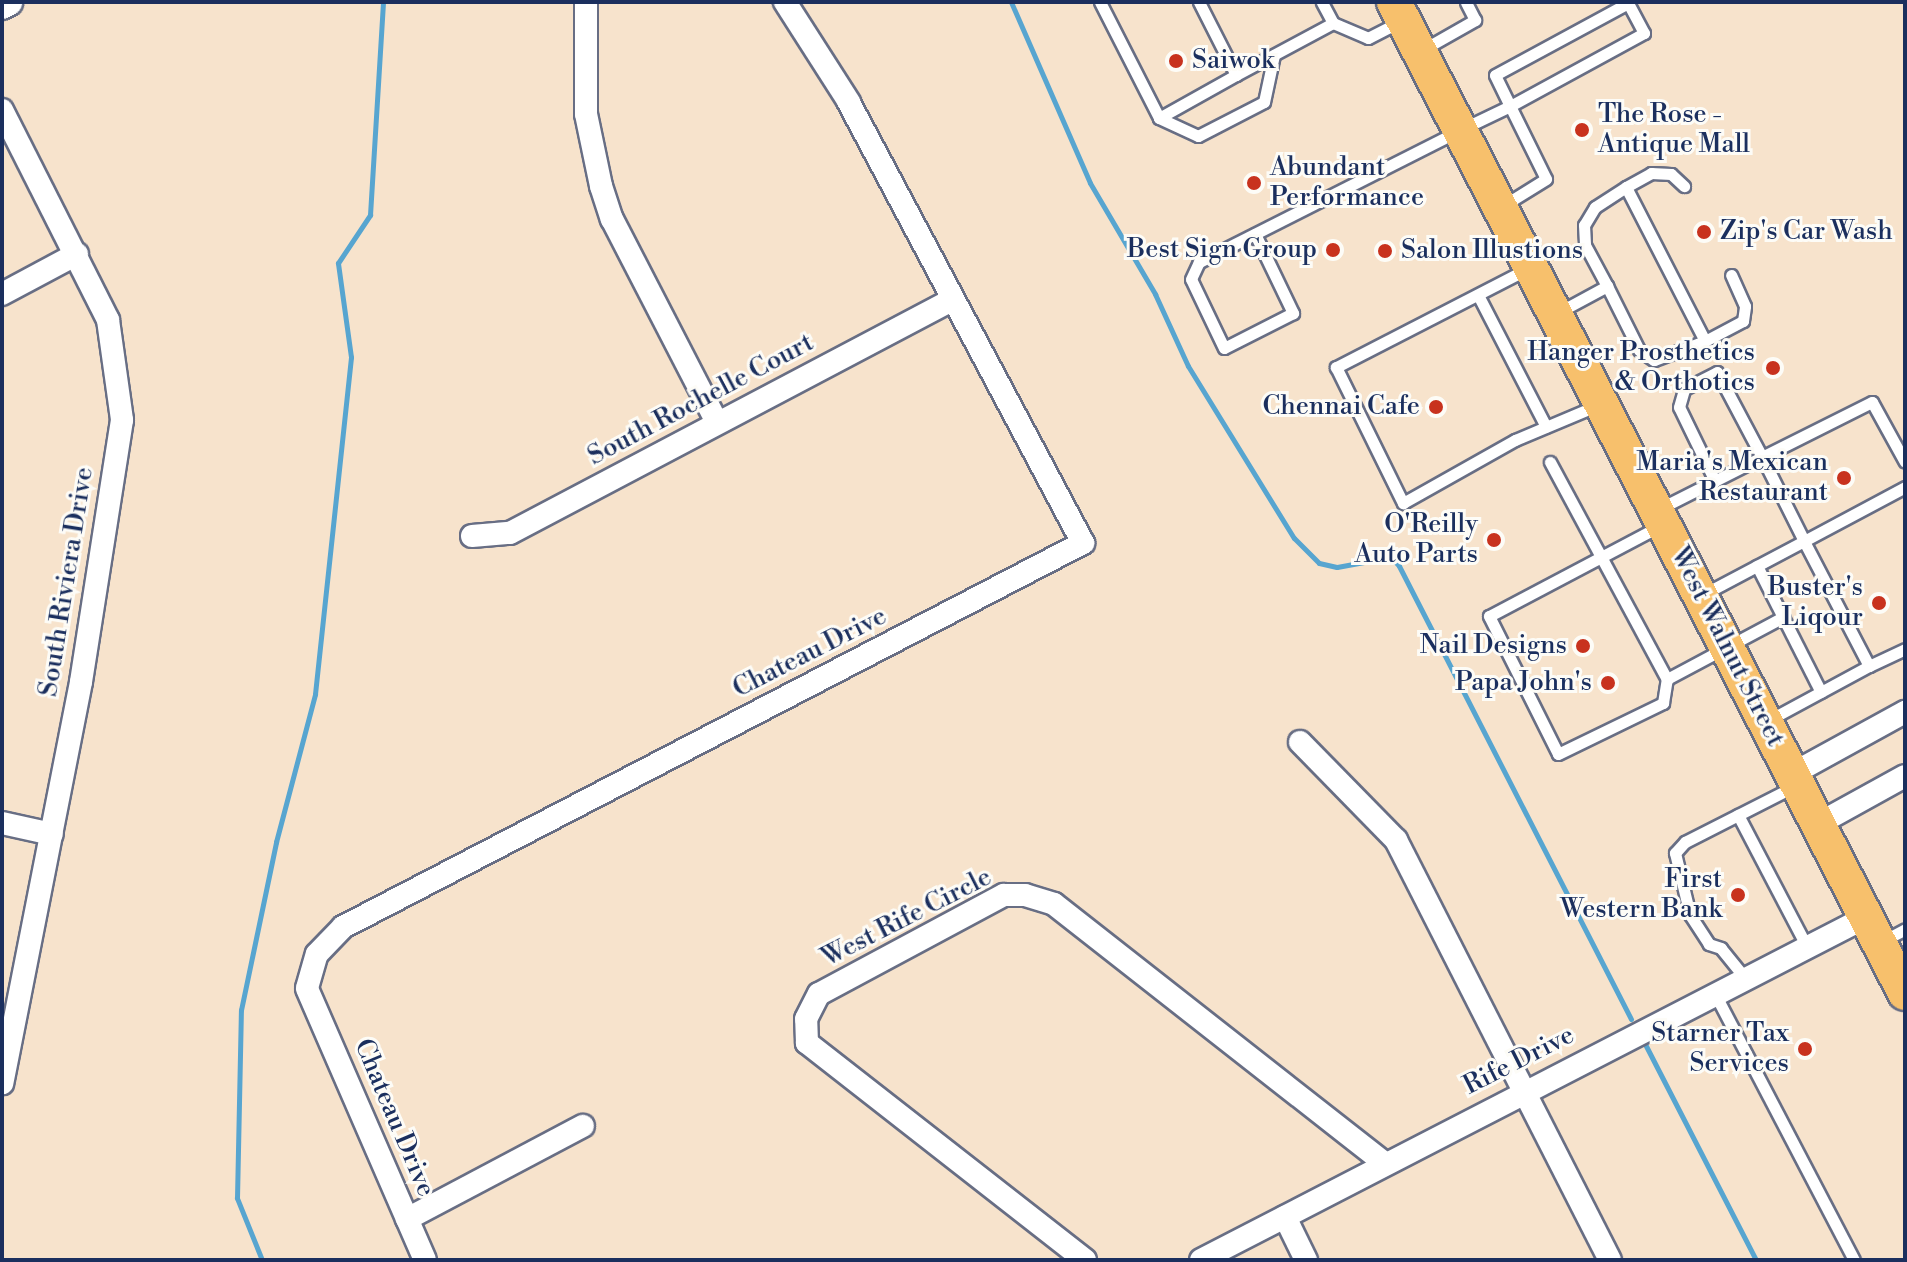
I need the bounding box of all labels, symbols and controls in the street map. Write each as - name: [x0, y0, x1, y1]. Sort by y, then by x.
- place label: Saiwok: [1192, 45, 1274, 77]
- marker: Saiwok: [1167, 52, 1185, 70]
- place label: The Rose - Antique Mall: [1598, 99, 1750, 160]
- marker: The Rose - Antique Mall: [1573, 121, 1591, 139]
- place label: Abundant Performance: [1270, 152, 1424, 214]
- marker: Abundant Performance: [1245, 174, 1263, 192]
- place label: Zip's Car Wash: [1720, 216, 1893, 248]
- marker: Zip's Car Wash: [1695, 223, 1713, 241]
- place label: Best Sign Group: [1127, 234, 1317, 266]
- place label: Salon Illustions: [1401, 235, 1583, 267]
- marker: Best Sign Group: [1324, 241, 1342, 259]
- marker: Salon Illustions: [1376, 242, 1394, 260]
- street label: South Rochelle Court: [583, 327, 819, 473]
- place label: Hanger Prosthetics & Orthotics: [1527, 337, 1755, 398]
- marker: Hanger Prosthetics & Orthotics: [1762, 357, 1784, 379]
- place label: Chennai Cafe: [1262, 391, 1420, 423]
- marker: Chennai Cafe: [1427, 398, 1445, 416]
- place label: Maria's Mexican Restaurant: [1636, 447, 1828, 508]
- street label: South Riviera Drive: [33, 465, 101, 699]
- marker: Maria's Mexican Restaurant: [1835, 469, 1853, 487]
- place label: O'Reilly Auto Parts: [1355, 509, 1478, 570]
- marker: O'Reilly Auto Parts: [1485, 531, 1503, 549]
- street label: West Walnut Street: [1663, 542, 1791, 752]
- place label: Buster's Liqour: [1768, 572, 1863, 634]
- marker: Buster's Liqour: [1870, 594, 1888, 612]
- street label: Chateau Drive: [728, 601, 892, 705]
- place label: Nail Designs: [1420, 630, 1567, 662]
- marker: Nail Designs: [1574, 637, 1592, 655]
- place label: Papa John's: [1455, 667, 1592, 699]
- marker: Papa John's: [1599, 674, 1617, 692]
- street label: West Rife Circle: [817, 862, 997, 974]
- place label: First Western Bank: [1560, 864, 1722, 926]
- marker: First Western Bank: [1729, 886, 1747, 904]
- place label: Starner Tax Services: [1651, 1018, 1789, 1080]
- street label: Rife Drive: [1458, 1020, 1580, 1102]
- street label: Chateau Drive: [347, 1035, 441, 1201]
- marker: Starner Tax Services: [1796, 1040, 1814, 1058]

